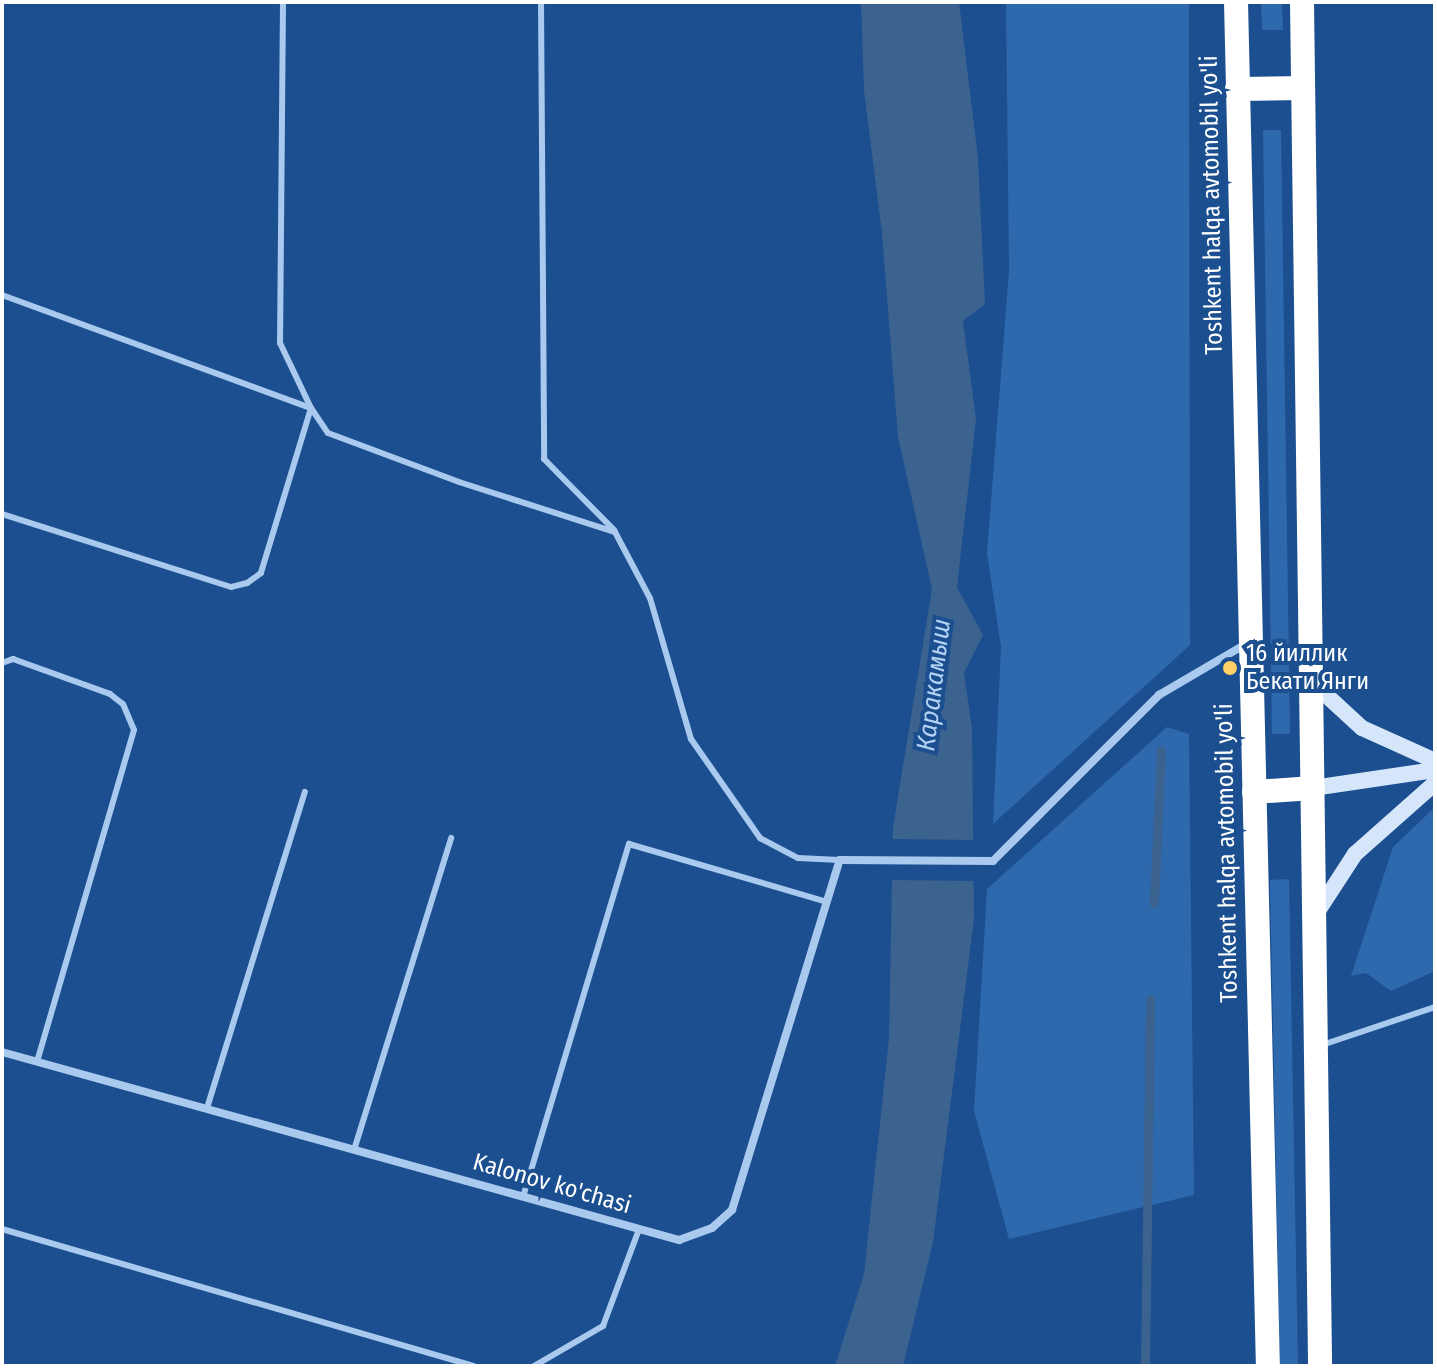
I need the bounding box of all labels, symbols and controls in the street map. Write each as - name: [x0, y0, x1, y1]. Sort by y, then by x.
- street label: Toshkent halqa avtomobil yo'li: [1195, 55, 1229, 355]
- water label: Каракамыш: [910, 617, 958, 753]
- place label: 16 йиллик Бекати Янги: [1246, 640, 1369, 696]
- marker: 16 йиллик Бекати Янги: [1221, 659, 1239, 677]
- street label: Toshkent halqa avtomobil yo'li: [1210, 703, 1244, 1003]
- street label: Kalonov ko'chasi: [470, 1148, 634, 1220]

